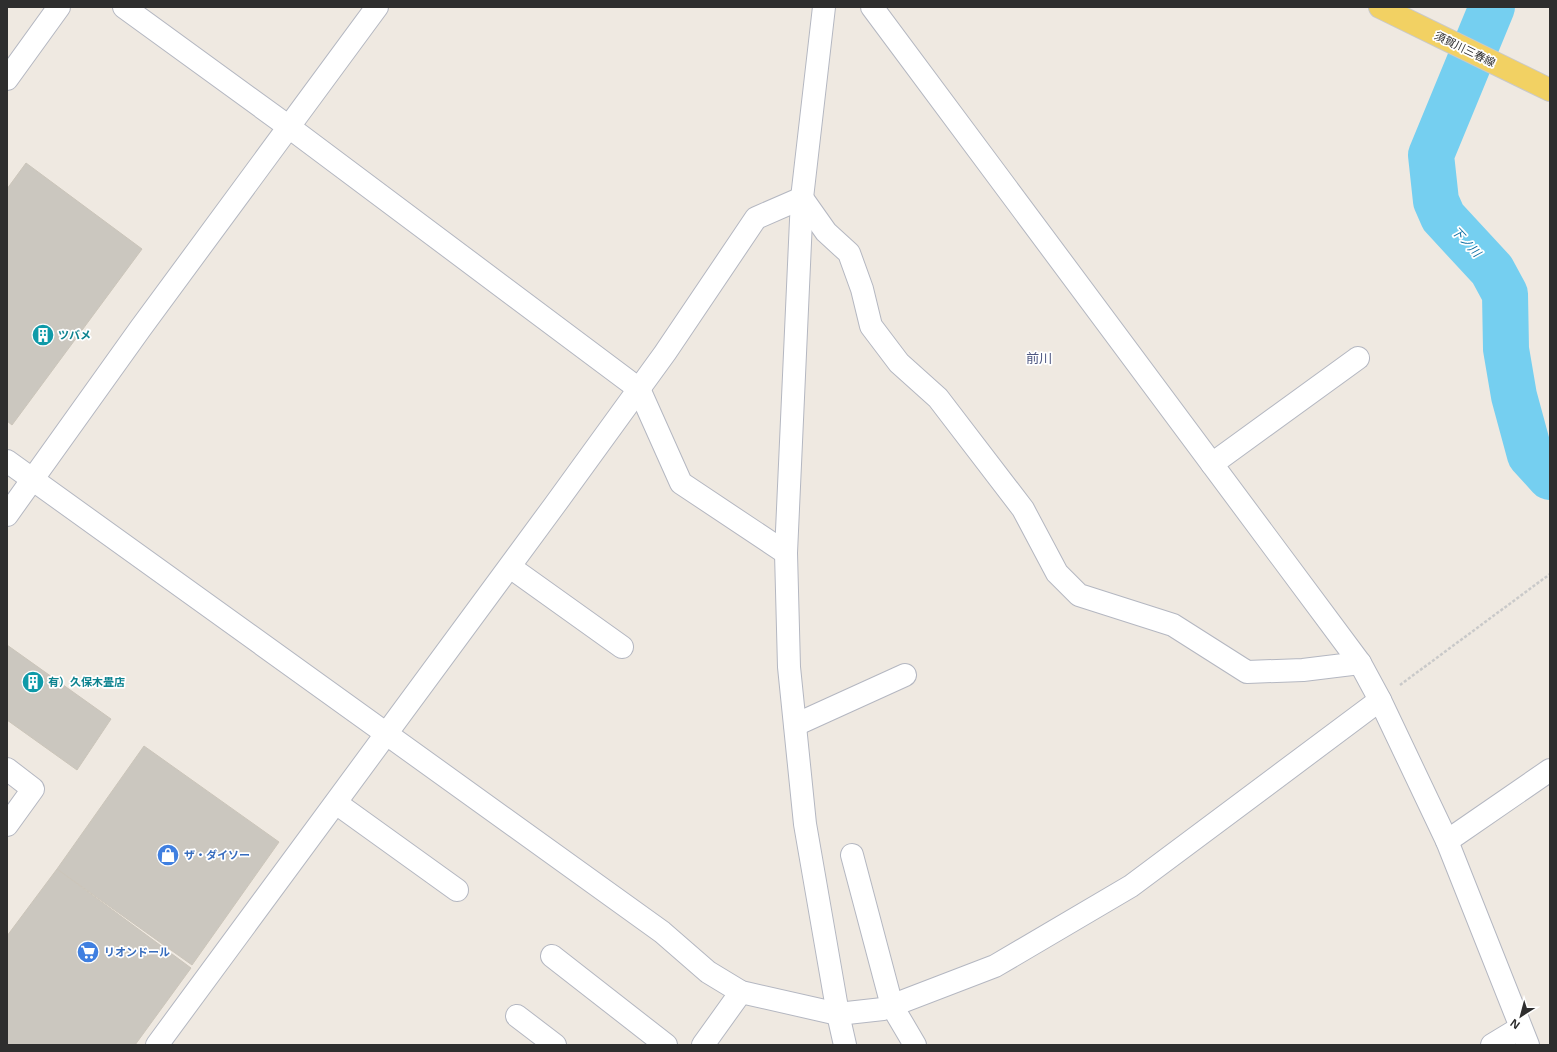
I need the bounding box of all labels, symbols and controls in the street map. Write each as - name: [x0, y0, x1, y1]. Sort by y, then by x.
- street label: 須賀川三春線: [1432, 27, 1498, 70]
- water label: 下ノ川: [1448, 223, 1486, 262]
- building icon: ツバメ: [30, 322, 56, 348]
- place label: ツバメ: [58, 327, 91, 342]
- district label: 前川: [1026, 349, 1052, 367]
- building icon: 有）久保木畳店: [20, 669, 46, 695]
- place label: 有）久保木畳店: [48, 674, 125, 689]
- shop icon: ザ・ダイソー: [155, 842, 181, 868]
- place label: ザ・ダイソー: [184, 847, 250, 862]
- supermarket icon: リオンドール: [75, 939, 101, 965]
- place label: リオンドール: [104, 944, 170, 959]
- north arrow: [1501, 996, 1541, 1036]
- text: N: [1507, 1016, 1523, 1033]

